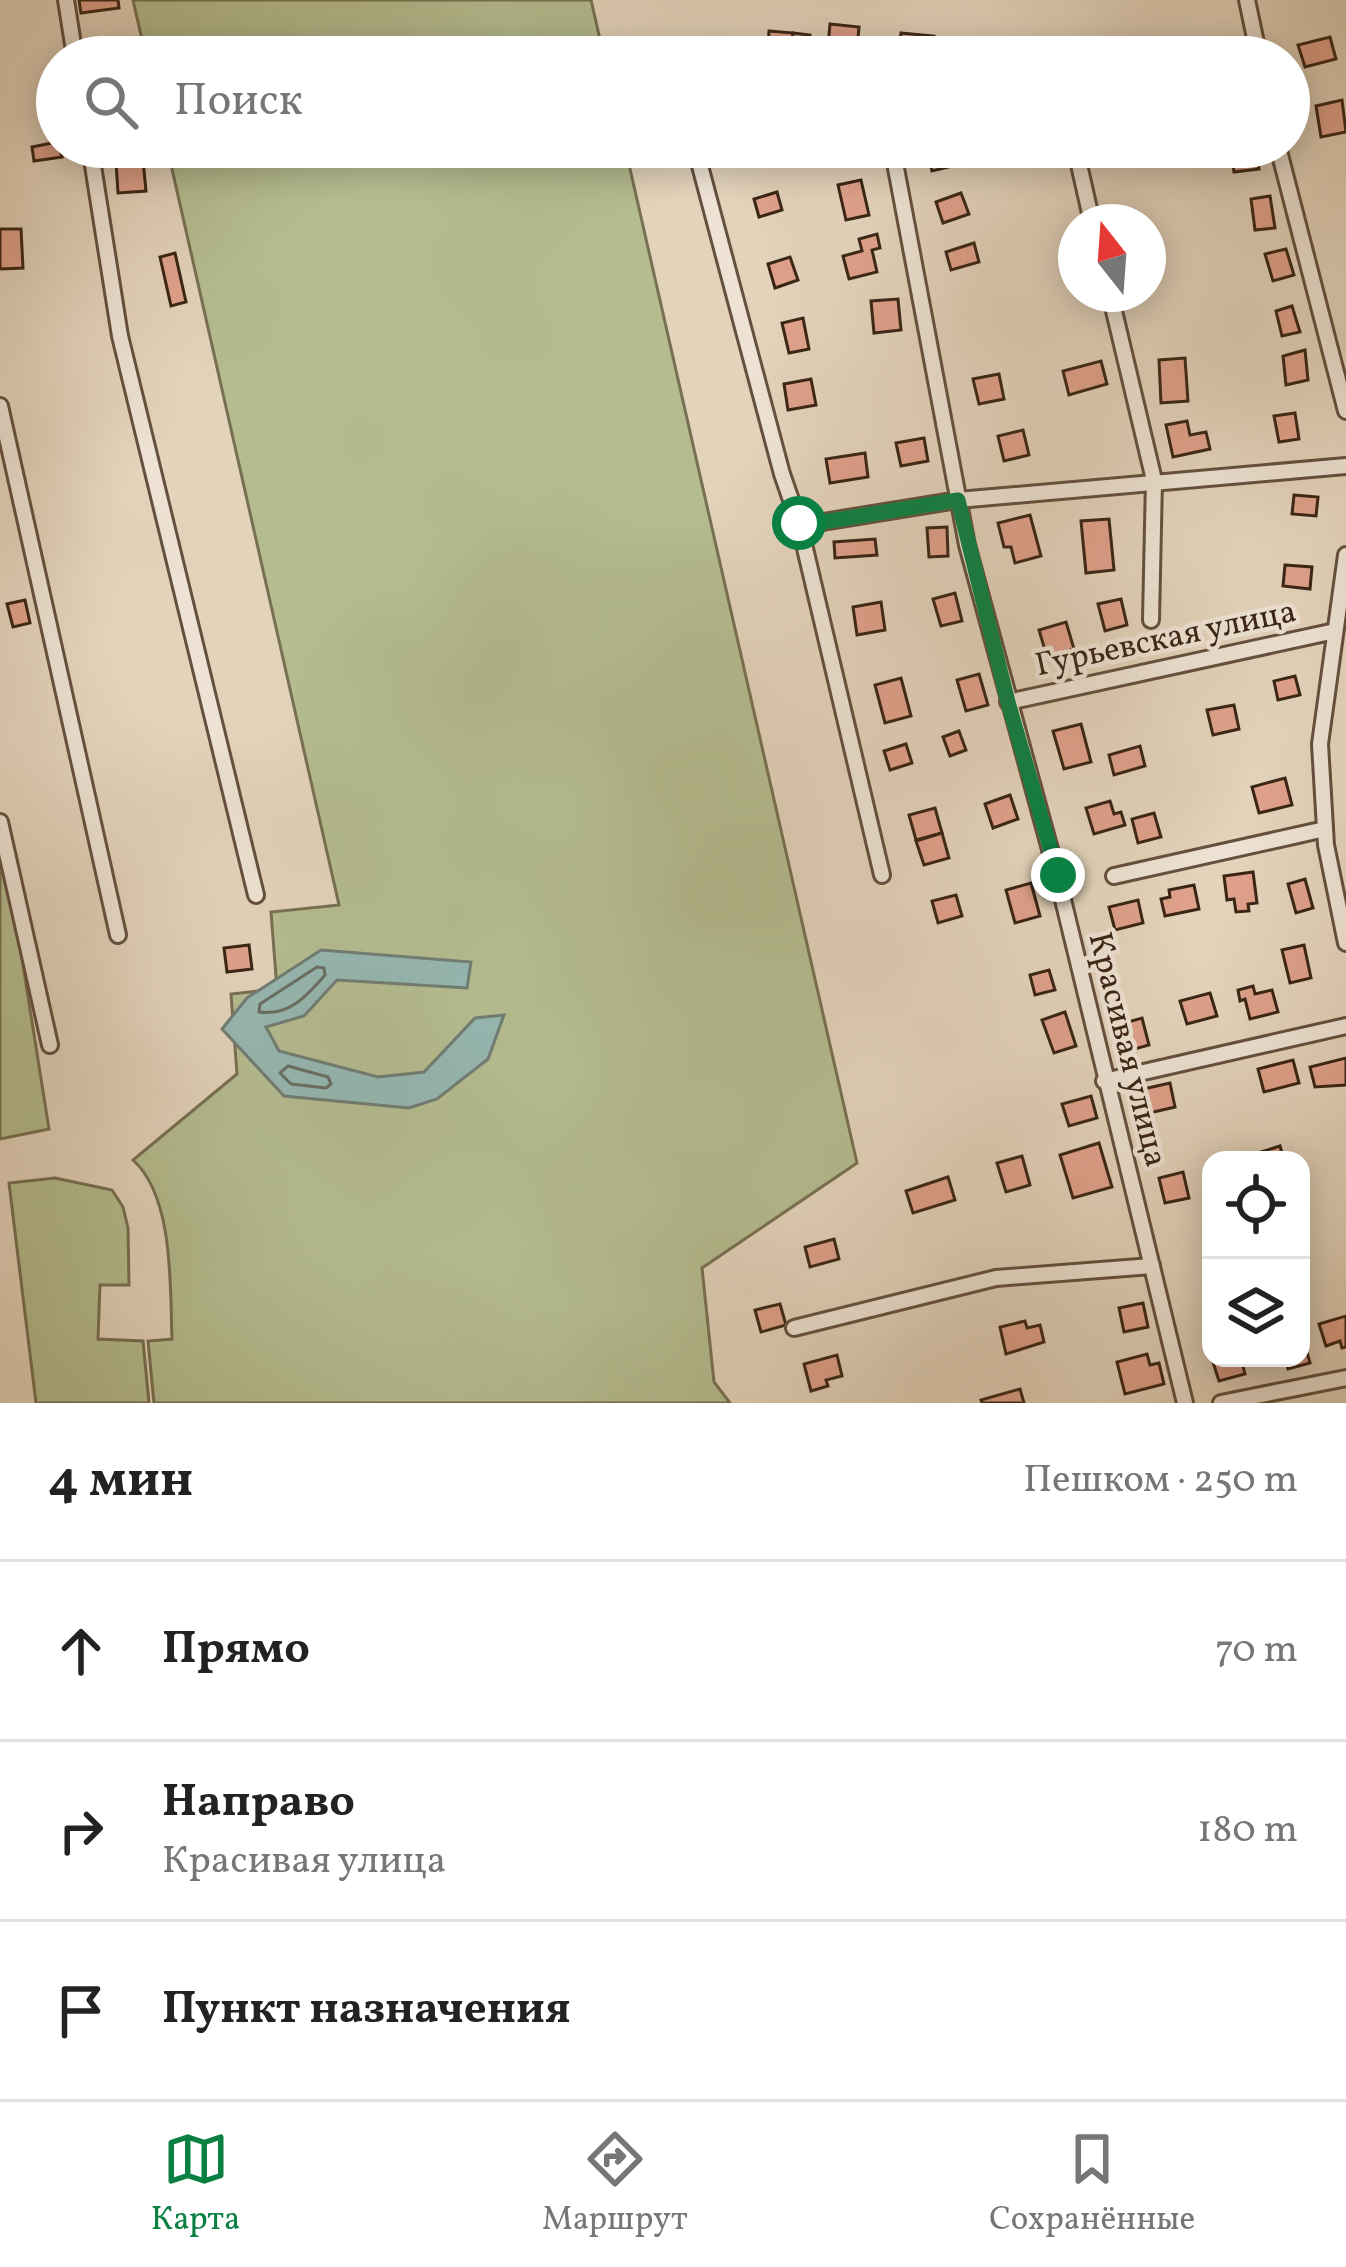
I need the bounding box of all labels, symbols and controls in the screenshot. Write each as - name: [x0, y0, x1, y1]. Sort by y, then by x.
- search box: [36, 36, 1310, 168]
- icon: search: [78, 69, 144, 135]
- text: Поиск: [174, 71, 303, 134]
- north arrow: [1058, 204, 1166, 312]
- route start: [772, 496, 826, 550]
- street label: Гурьевская улица: [1031, 590, 1301, 690]
- route end: [1031, 848, 1085, 902]
- street label: Красивая улица: [1075, 928, 1177, 1172]
- map controls: [1202, 1151, 1310, 1367]
- button: locate: [1202, 1151, 1310, 1259]
- button: layers: [1202, 1259, 1310, 1367]
- text: 4 мин: [48, 1446, 193, 1517]
- text: Пешком · 250 m: [1023, 1454, 1298, 1508]
- icon: ahead: [48, 1618, 114, 1684]
- text: Прямо: [162, 1619, 310, 1682]
- text: 70 m: [1215, 1624, 1298, 1678]
- text: Направо: [162, 1772, 355, 1835]
- icon: right: [48, 1798, 114, 1864]
- text: 180 m: [1197, 1804, 1298, 1858]
- text: Красивая улица: [162, 1835, 446, 1889]
- icon: arrive: [48, 1978, 114, 2044]
- text: Пункт назначения: [162, 1979, 571, 2042]
- tab: Карта: [151, 2126, 240, 2244]
- tab: Маршрут: [542, 2126, 688, 2244]
- tab: Сохранённые: [989, 2126, 1195, 2244]

